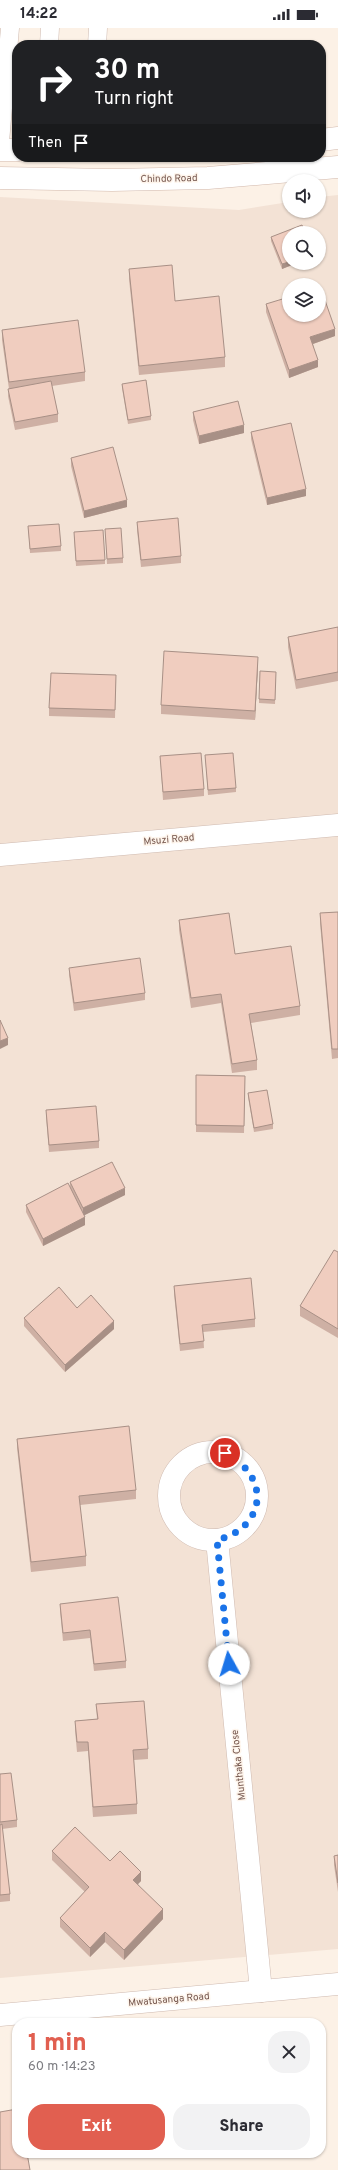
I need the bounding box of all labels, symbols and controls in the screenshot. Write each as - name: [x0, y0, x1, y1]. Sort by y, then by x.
- text: 14:22: [20, 5, 58, 24]
- text: 30 m: [94, 53, 160, 89]
- icon: right: [28, 56, 80, 108]
- text: Turn right: [94, 88, 174, 111]
- icon: arrive: [70, 132, 92, 154]
- text: Then: [28, 134, 62, 153]
- street label: Chindo Road: [140, 172, 198, 186]
- map controls: [282, 174, 326, 322]
- button: sound: [282, 174, 326, 218]
- button: search: [282, 226, 326, 270]
- button: layers: [282, 278, 326, 322]
- street label: Msuzi Road: [143, 831, 195, 849]
- pin: [208, 1436, 242, 1470]
- icon: arrive: [214, 1442, 236, 1464]
- position arrow: [208, 1643, 250, 1685]
- street label: Munthaka Close: [229, 1729, 249, 1801]
- street label: Mwatusanga Road: [128, 1990, 210, 2010]
- text: 1 min: [28, 2029, 87, 2059]
- button: close: [268, 2031, 310, 2073]
- text: 60 m · 14:23: [28, 2059, 96, 2075]
- button: Exit: [28, 2104, 165, 2150]
- button: Share: [173, 2104, 310, 2150]

